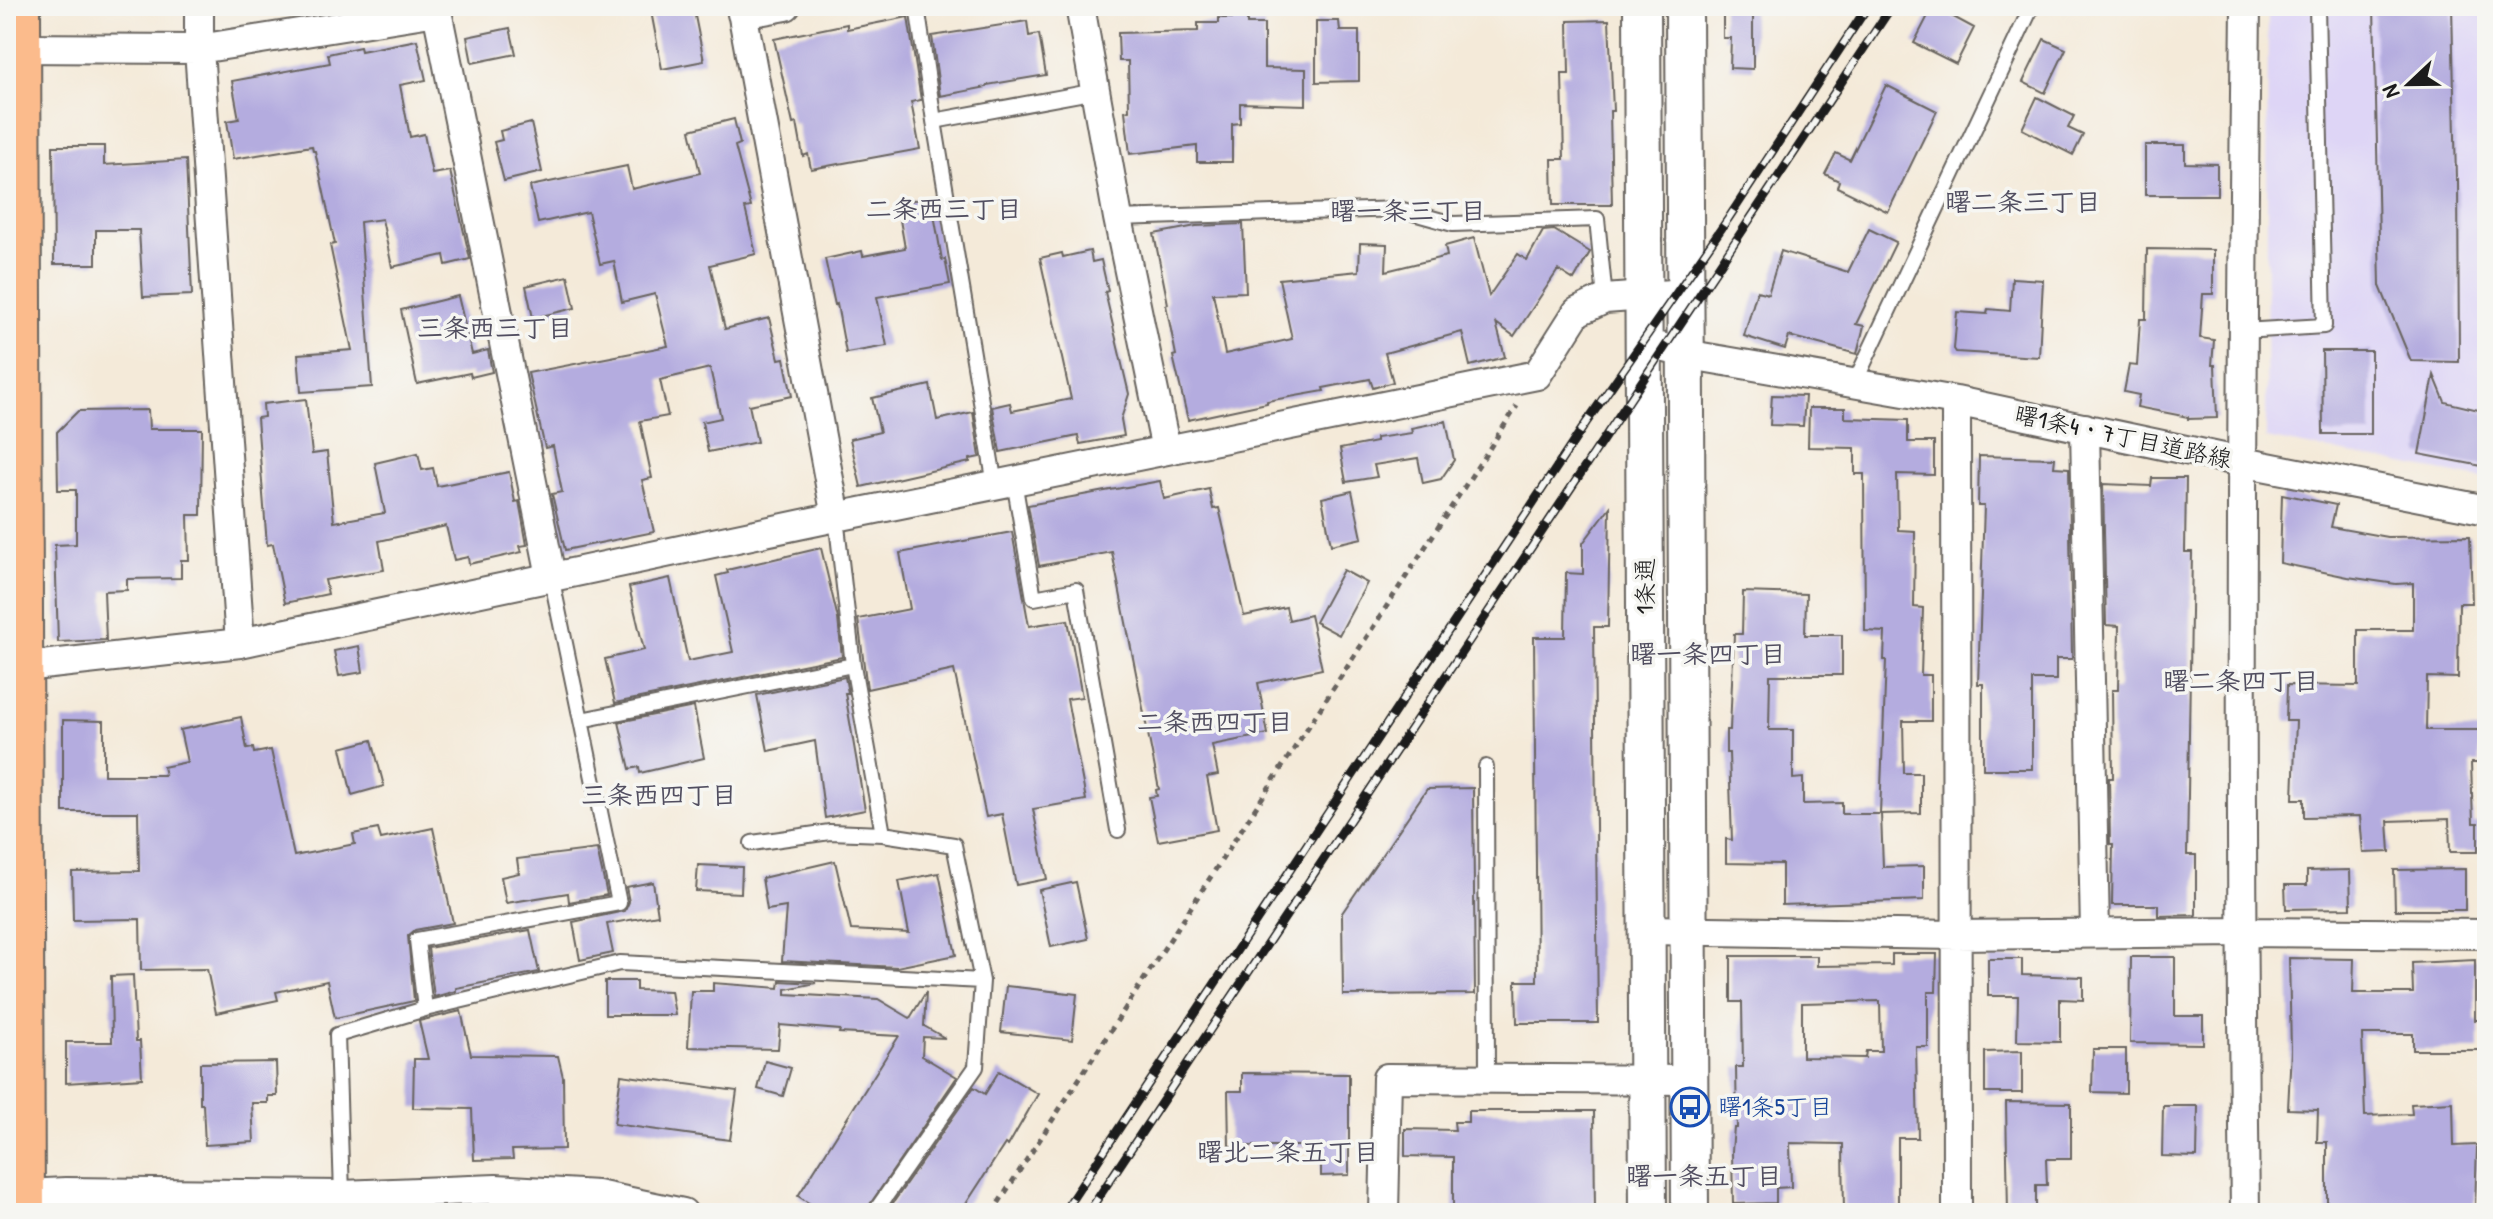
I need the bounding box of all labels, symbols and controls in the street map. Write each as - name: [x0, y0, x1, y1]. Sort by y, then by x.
- north arrow: [2369, 44, 2449, 124]
- text: N: [2374, 80, 2407, 103]
- district label: 曙二条三丁目: [1945, 184, 2101, 219]
- district label: 二条西三丁目: [866, 191, 1022, 226]
- district label: 曙一条三丁目: [1330, 193, 1486, 228]
- district label: 三条西三丁目: [417, 310, 573, 345]
- street label: 曙1条4・7丁目道路線: [2012, 397, 2235, 475]
- street label: 1条通: [1628, 558, 1660, 614]
- district label: 曙一条四丁目: [1630, 636, 1786, 671]
- district label: 曙二条四丁目: [2163, 663, 2319, 698]
- district label: 二条西四丁目: [1137, 704, 1293, 739]
- district label: 三条西四丁目: [581, 777, 737, 812]
- bus stop icon: 曙1条5丁目: [1669, 1086, 1711, 1128]
- place label: 曙1条5丁目: [1718, 1090, 1833, 1122]
- district label: 曙北二条五丁目: [1197, 1134, 1379, 1169]
- district label: 曙一条五丁目: [1626, 1158, 1782, 1193]

